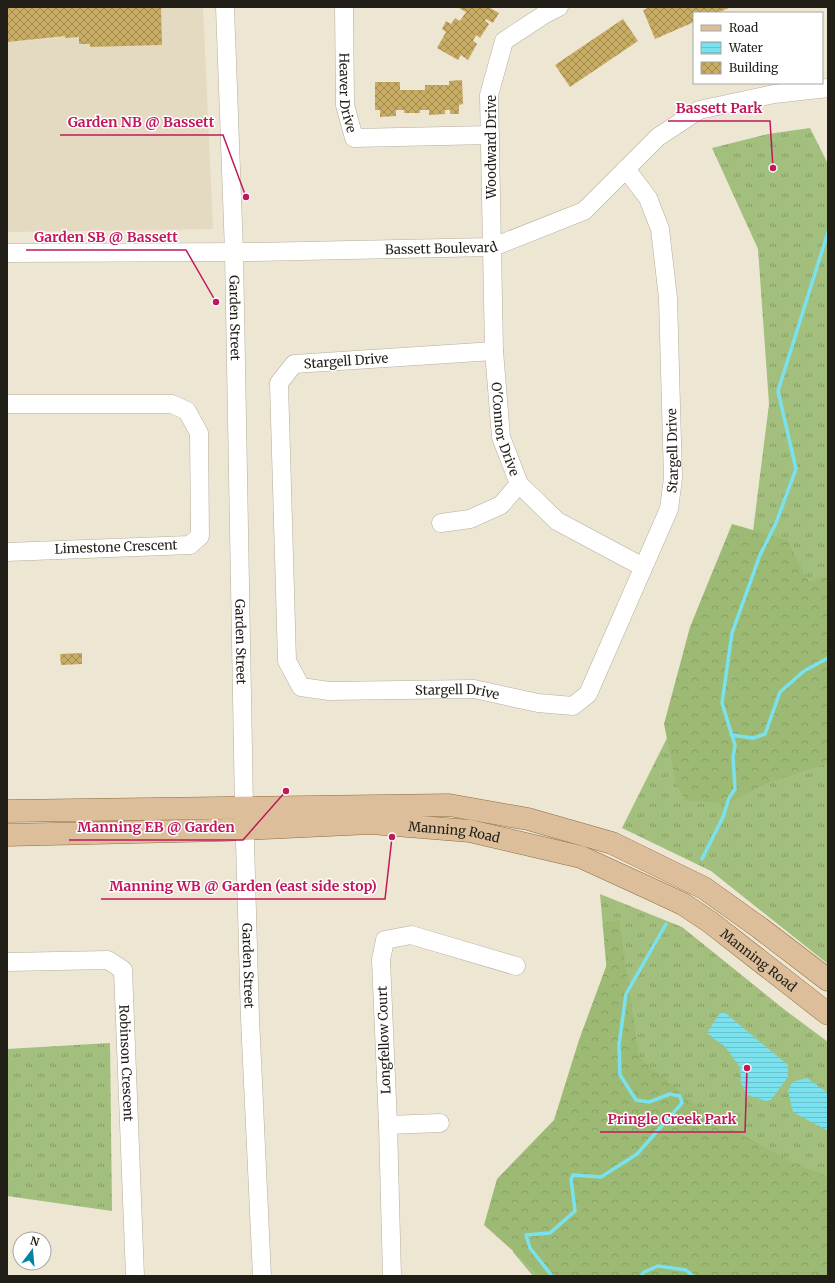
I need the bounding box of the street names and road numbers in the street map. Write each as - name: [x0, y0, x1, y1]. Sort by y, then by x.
- street label: Heaver Drive: [336, 53, 361, 135]
- street label: Woodward Drive: [483, 95, 500, 200]
- street label: Bassett Boulevard: [385, 238, 500, 258]
- street label: Garden Street: [226, 275, 244, 361]
- street label: Stargell Drive: [303, 350, 389, 372]
- street label: O'Connor Drive: [488, 381, 524, 478]
- street label: Stargell Drive: [663, 408, 682, 494]
- street label: Limestone Crescent: [54, 536, 178, 558]
- street label: Garden Street: [232, 599, 250, 685]
- street label: Stargell Drive: [415, 680, 501, 703]
- street label: Manning Road: [408, 818, 502, 846]
- street label: Garden Street: [239, 923, 258, 1009]
- street label: Manning Road: [717, 925, 800, 995]
- street label: Longfellow Court: [374, 986, 394, 1094]
- street label: Robinson Crescent: [116, 1004, 137, 1122]

